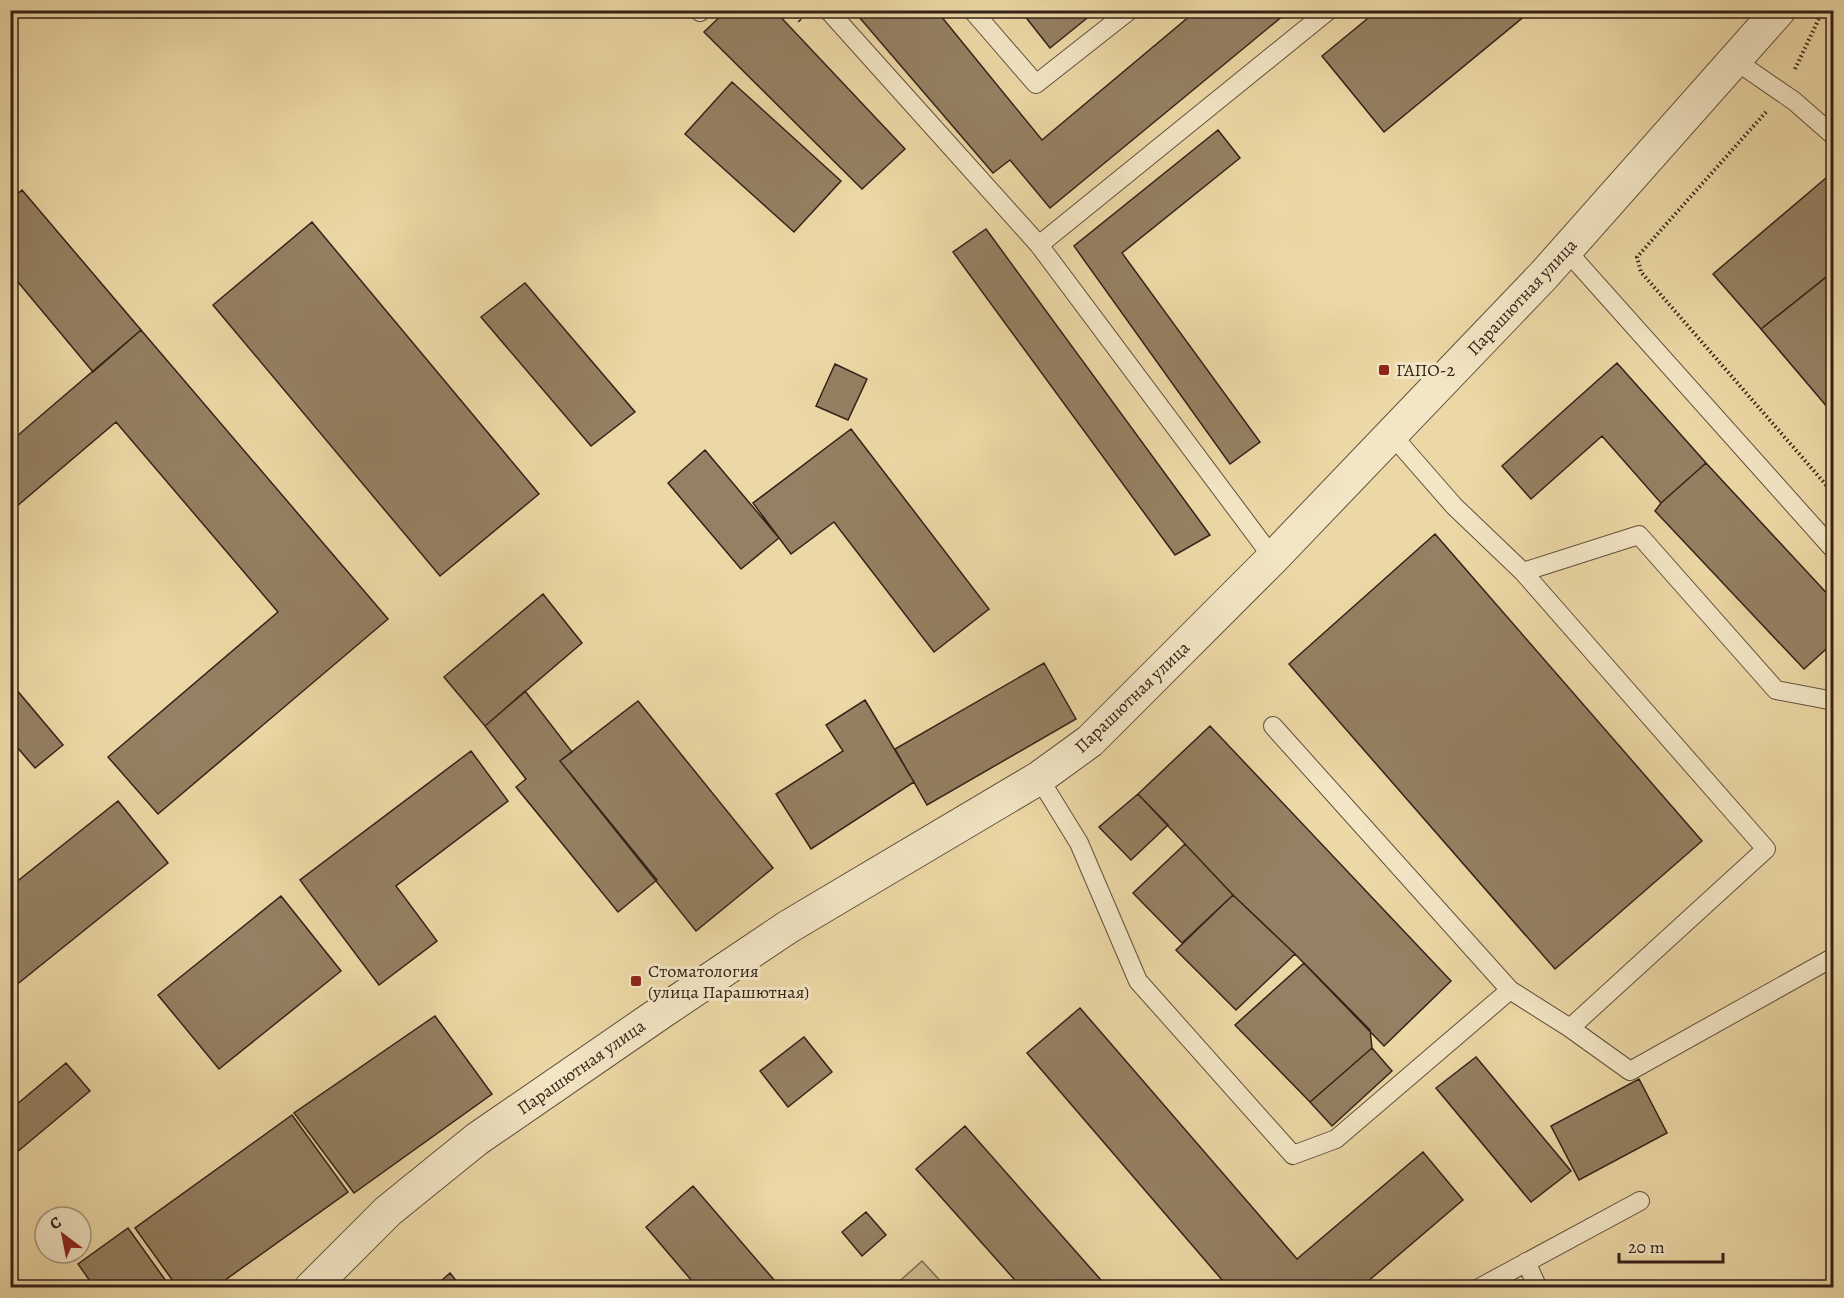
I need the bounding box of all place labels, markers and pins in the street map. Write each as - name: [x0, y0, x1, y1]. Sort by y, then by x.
- place label: ГАПО-2: [1396, 358, 1455, 382]
- marker: ГАПО-2: [1377, 363, 1391, 377]
- place label: Стоматология (улица Парашютная): [648, 959, 809, 1004]
- marker: Стоматология (улица Парашютная): [629, 974, 643, 988]

